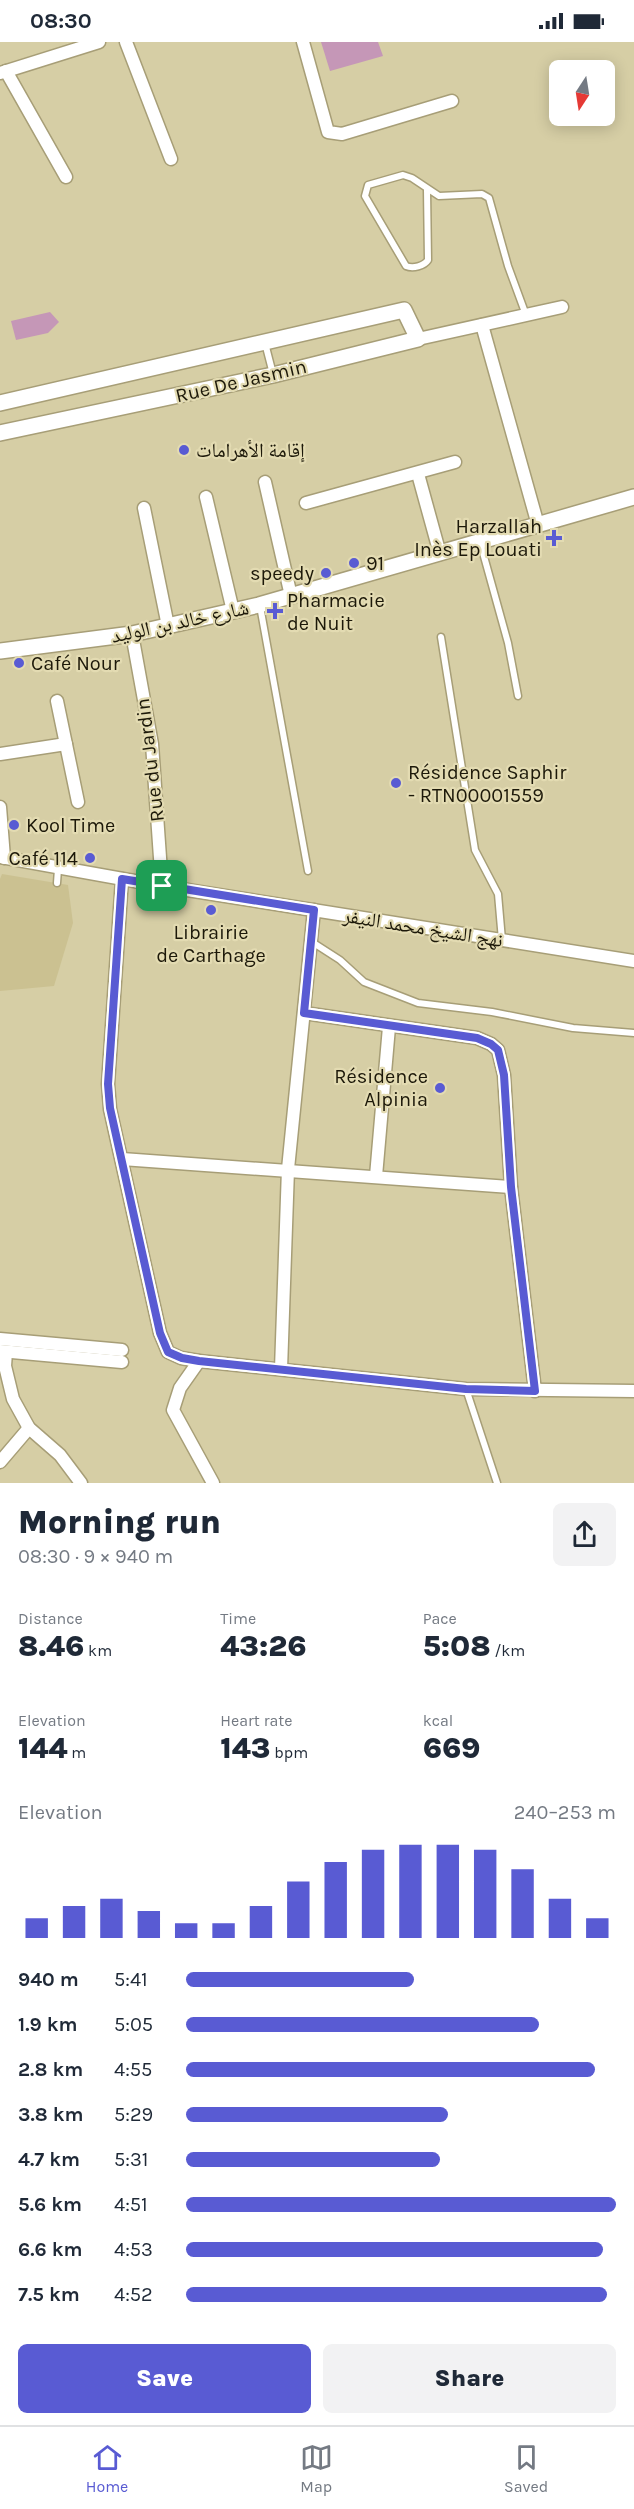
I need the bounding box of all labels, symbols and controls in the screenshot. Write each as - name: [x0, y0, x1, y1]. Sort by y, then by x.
- text: 08:30: [30, 8, 92, 34]
- north arrow: [549, 60, 615, 126]
- map controls: [549, 60, 615, 126]
- street label: Rue De Jasmin: [173, 355, 309, 407]
- place label: إقامة الأهرامات: [196, 439, 305, 463]
- marker: إقامة الأهرامات: [177, 443, 191, 457]
- place label: Harzallah Inès Ep Louati: [414, 515, 542, 561]
- marker: Harzallah Inès Ep Louati: [547, 531, 561, 545]
- place label: 91: [366, 552, 384, 575]
- marker: 91: [347, 556, 361, 570]
- place label: speedy: [250, 562, 314, 585]
- marker: speedy: [319, 566, 333, 580]
- place label: Pharmacie de Nuit: [287, 589, 385, 635]
- street label: شارع خالد بن الوليد: [109, 596, 251, 649]
- marker: Pharmacie de Nuit: [268, 604, 282, 618]
- place label: Café Nour: [31, 652, 121, 675]
- marker: Café Nour: [12, 656, 26, 670]
- street label: Rue du Jardin: [131, 697, 169, 823]
- place label: Résidence Saphir - RTN00001559: [408, 761, 567, 807]
- marker: Résidence Saphir - RTN00001559: [389, 776, 403, 790]
- place label: Kool Time: [26, 814, 115, 837]
- marker: Kool Time: [7, 818, 21, 832]
- place label: Café 114: [8, 847, 78, 870]
- marker: Café 114: [83, 851, 97, 865]
- pin: [136, 860, 187, 911]
- icon: arrive: [145, 869, 178, 902]
- marker: Librairie de Carthage: [204, 903, 218, 917]
- street label: نهج الشيخ محمد النيفر: [340, 904, 505, 953]
- place label: Librairie de Carthage: [156, 921, 266, 967]
- place label: Résidence Alpinia: [334, 1065, 428, 1111]
- marker: Résidence Alpinia: [433, 1081, 447, 1095]
- text: Morning run: [18, 1503, 221, 1541]
- button: share: [553, 1503, 616, 1566]
- text: 08:30 · 9 × 940 m: [18, 1545, 173, 1568]
- text: Distance: [18, 1609, 83, 1628]
- text: Time: [220, 1609, 256, 1628]
- text: Pace: [423, 1609, 457, 1628]
- text: 8.46: [18, 1628, 84, 1664]
- text: 43:26: [220, 1628, 307, 1664]
- text: 5:08: [423, 1628, 491, 1664]
- text: km: [84, 1641, 112, 1660]
- text: /km: [491, 1641, 525, 1660]
- text: Elevation: [18, 1711, 86, 1730]
- text: Heart rate: [220, 1711, 292, 1730]
- text: kcal: [423, 1711, 453, 1730]
- text: 144: [18, 1730, 68, 1766]
- text: 143: [220, 1730, 271, 1766]
- text: 669: [423, 1730, 480, 1766]
- text: m: [68, 1743, 86, 1762]
- text: bpm: [271, 1743, 308, 1762]
- text: Elevation: [18, 1801, 103, 1824]
- text: 240–253 m: [514, 1801, 616, 1824]
- text: 940 m: [18, 1968, 79, 1991]
- text: 5:41: [114, 1968, 148, 1991]
- text: 1.9 km: [18, 2013, 78, 2036]
- text: 5:05: [114, 2013, 153, 2036]
- text: 2.8 km: [18, 2058, 83, 2081]
- text: 4:55: [114, 2058, 152, 2081]
- text: 3.8 km: [18, 2103, 84, 2126]
- text: 5:29: [114, 2103, 153, 2126]
- text: 4.7 km: [18, 2148, 80, 2171]
- text: 5:31: [114, 2148, 148, 2171]
- text: 5.6 km: [18, 2193, 82, 2216]
- text: 4:51: [114, 2193, 148, 2216]
- text: 6.6 km: [18, 2238, 82, 2261]
- text: 4:53: [114, 2238, 153, 2261]
- text: 7.5 km: [18, 2283, 80, 2306]
- text: 4:52: [114, 2283, 153, 2306]
- button: Save: [18, 2344, 311, 2413]
- button: Share: [323, 2344, 616, 2413]
- tab: Home: [86, 2441, 128, 2496]
- tab: Map: [300, 2441, 333, 2496]
- tab: Saved: [504, 2441, 548, 2496]

